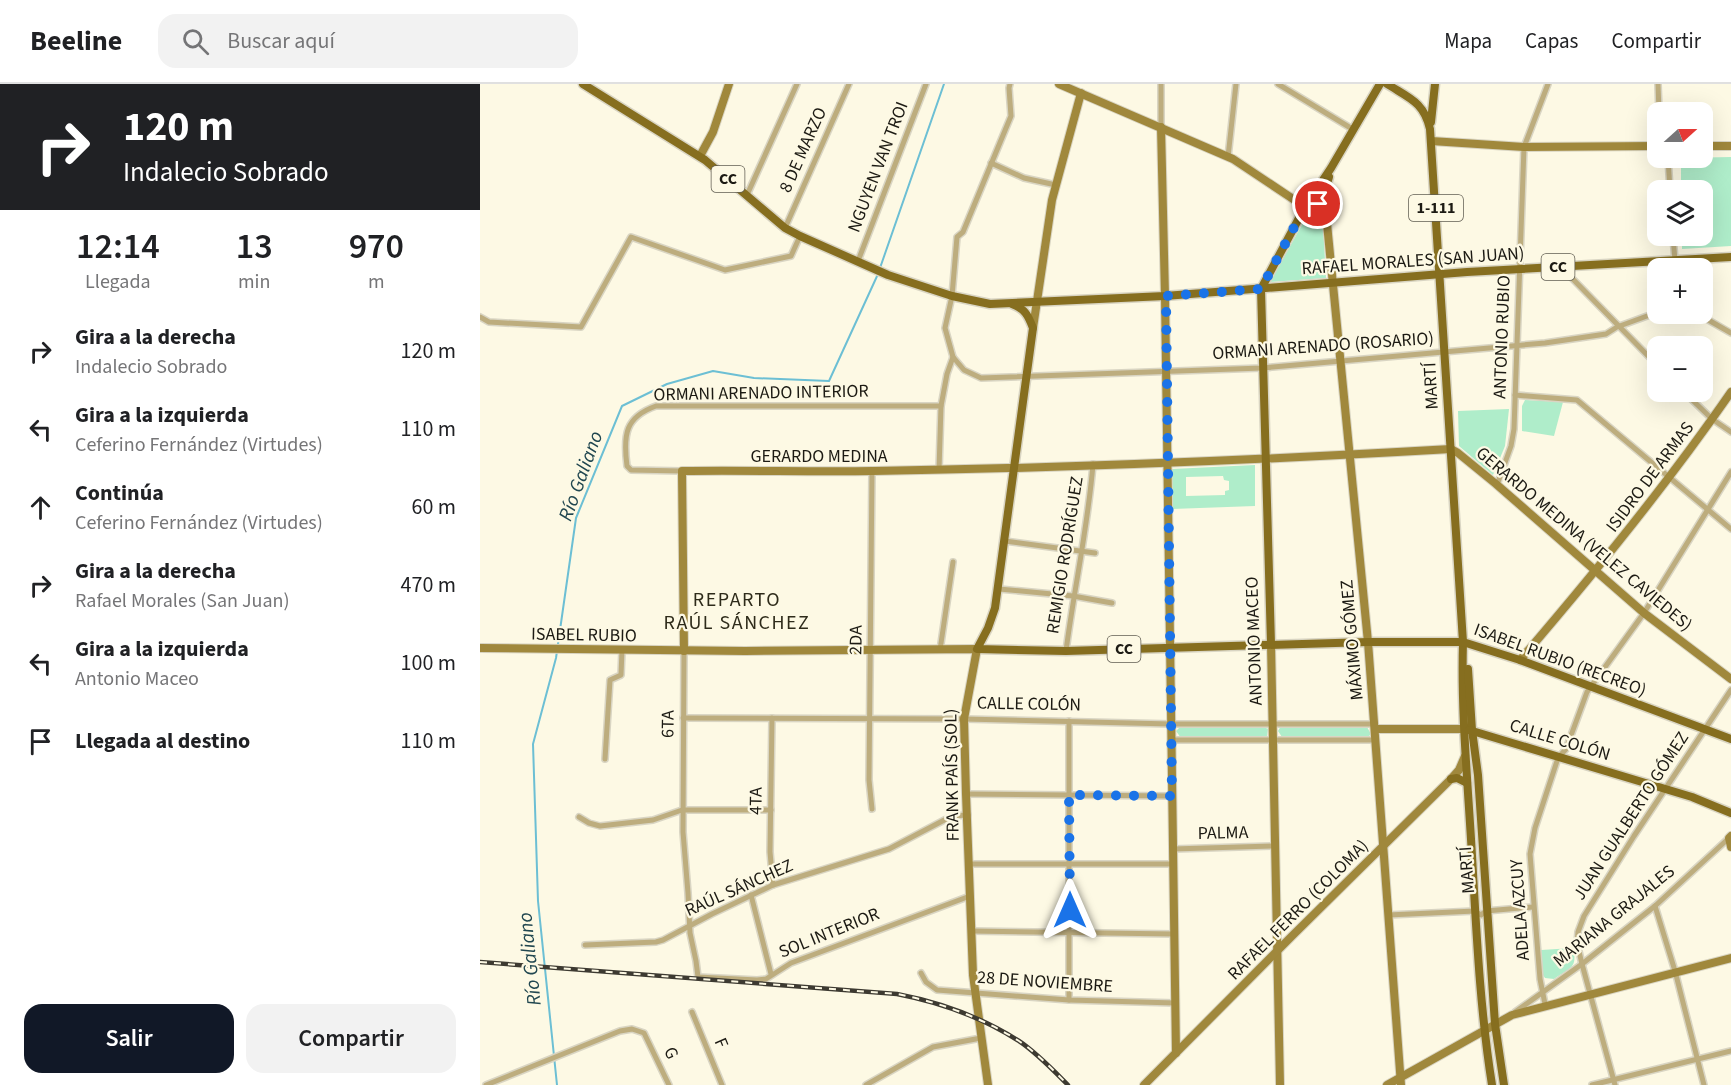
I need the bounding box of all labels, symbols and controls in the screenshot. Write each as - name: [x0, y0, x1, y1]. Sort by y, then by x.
- search box: [158, 14, 578, 68]
- text: Beeline: [30, 21, 122, 61]
- icon: search: [179, 25, 212, 58]
- text: Buscar aquí: [227, 25, 335, 57]
- text: Mapa: [1444, 26, 1492, 56]
- text: Capas: [1525, 26, 1578, 56]
- text: Compartir: [1611, 26, 1701, 56]
- text: 120 m: [123, 97, 234, 157]
- street label: NGUYEN VAN TROI: [842, 98, 914, 236]
- north arrow: [1647, 102, 1713, 168]
- map controls: [1647, 102, 1713, 402]
- street label: 8 DE MARZO: [773, 103, 833, 197]
- icon: right: [24, 108, 102, 186]
- text: Indalecio Sobrado: [123, 153, 329, 192]
- road number: CC: [712, 166, 744, 192]
- pin: [1292, 178, 1343, 229]
- button: layers: [1647, 180, 1713, 246]
- icon: arrive: [1301, 187, 1334, 220]
- road number: 1-111: [1409, 195, 1463, 221]
- text: 12:14: [76, 221, 160, 272]
- text: 13: [236, 221, 273, 272]
- text: 970: [349, 221, 404, 272]
- street label: RAFAEL MORALES (SAN JUAN): [1301, 241, 1525, 281]
- road number: CC: [1542, 254, 1574, 280]
- button: +: [1647, 258, 1713, 324]
- text: Llegada: [85, 268, 151, 296]
- text: min: [238, 268, 270, 296]
- text: m: [368, 268, 385, 296]
- street label: ANTONIO RUBIO: [1487, 275, 1517, 399]
- text: Gira a la derecha: [75, 321, 236, 353]
- street label: ORMANI ARENADO (ROSARIO): [1211, 326, 1435, 366]
- icon: right: [24, 335, 57, 368]
- text: 120 m: [401, 335, 456, 367]
- button: −: [1647, 336, 1713, 402]
- text: Indalecio Sobrado: [75, 353, 227, 381]
- street label: MARTÍ: [1417, 361, 1445, 410]
- street label: ORMANI ARENADO INTERIOR: [653, 379, 869, 407]
- text: Gira a la izquierda: [75, 399, 249, 431]
- icon: left: [24, 413, 57, 446]
- text: 110 m: [401, 413, 456, 445]
- street label: ISIDRO DE ARMAS: [1600, 417, 1700, 537]
- water label: Río Galiano: [552, 427, 610, 525]
- text: Ceferino Fernández (Virtudes): [75, 431, 323, 459]
- street label: GERARDO MEDINA (VELEZ CAVIEDES): [1470, 441, 1698, 637]
- street label: GERARDO MEDINA: [750, 444, 888, 469]
- street label: REMIGIO RODRÍGUEZ: [1040, 474, 1090, 636]
- text: Continúa: [75, 477, 164, 509]
- icon: ahead: [24, 491, 57, 524]
- text: 60 m: [411, 491, 456, 523]
- text: Ceferino Fernández (Virtudes): [75, 509, 323, 537]
- text: Gira a la derecha: [75, 555, 236, 587]
- icon: right: [24, 569, 57, 602]
- text: 470 m: [401, 569, 456, 601]
- street label: ANTONIO MACEO: [1239, 576, 1269, 706]
- street label: MÁXIMO GÓMEZ: [1334, 579, 1370, 701]
- district label: REPARTO RAÚL SÁNCHEZ: [664, 586, 810, 637]
- text: Rafael Morales (San Juan): [75, 587, 290, 615]
- street label: ISABEL RUBIO (RECREO): [1470, 617, 1650, 703]
- street label: ISABEL RUBIO: [531, 622, 637, 648]
- street label: 2DA: [843, 625, 869, 655]
- text: Gira a la izquierda: [75, 633, 249, 665]
- road number: CC: [1108, 636, 1140, 662]
- icon: left: [24, 647, 57, 680]
- text: 100 m: [401, 647, 456, 679]
- text: Antonio Maceo: [75, 665, 199, 693]
- street label: CALLE COLÓN: [977, 691, 1081, 717]
- street label: FRANK PAÍS (SOL): [938, 708, 966, 842]
- street label: 6TA: [655, 710, 681, 738]
- street label: CALLE COLÓN: [1507, 713, 1613, 767]
- icon: arrive: [24, 725, 57, 758]
- text: Llegada al destino: [75, 725, 250, 757]
- text: 110 m: [401, 725, 456, 757]
- street label: JUAN GUALBERTO GÓMEZ: [1567, 727, 1695, 905]
- street label: 4TA: [743, 787, 769, 815]
- street label: PALMA: [1197, 820, 1249, 846]
- street label: RAFAEL FERRO (COLOMA): [1222, 834, 1374, 986]
- street label: MARTÍ: [1453, 844, 1481, 894]
- street label: RAÚL SÁNCHEZ: [681, 853, 797, 923]
- street label: ADELA AZCUY: [1504, 858, 1536, 961]
- street label: MARIANA GRAJALES: [1548, 859, 1680, 973]
- position arrow: [1038, 878, 1102, 942]
- street label: SOL INTERIOR: [775, 901, 883, 965]
- water label: Río Galiano: [511, 911, 549, 1007]
- street label: 28 DE NOVIEMBRE: [976, 965, 1114, 999]
- button: Salir: [24, 1004, 234, 1073]
- button: Compartir: [246, 1004, 456, 1073]
- street label: F: [708, 1034, 734, 1052]
- street label: G: [657, 1043, 685, 1063]

